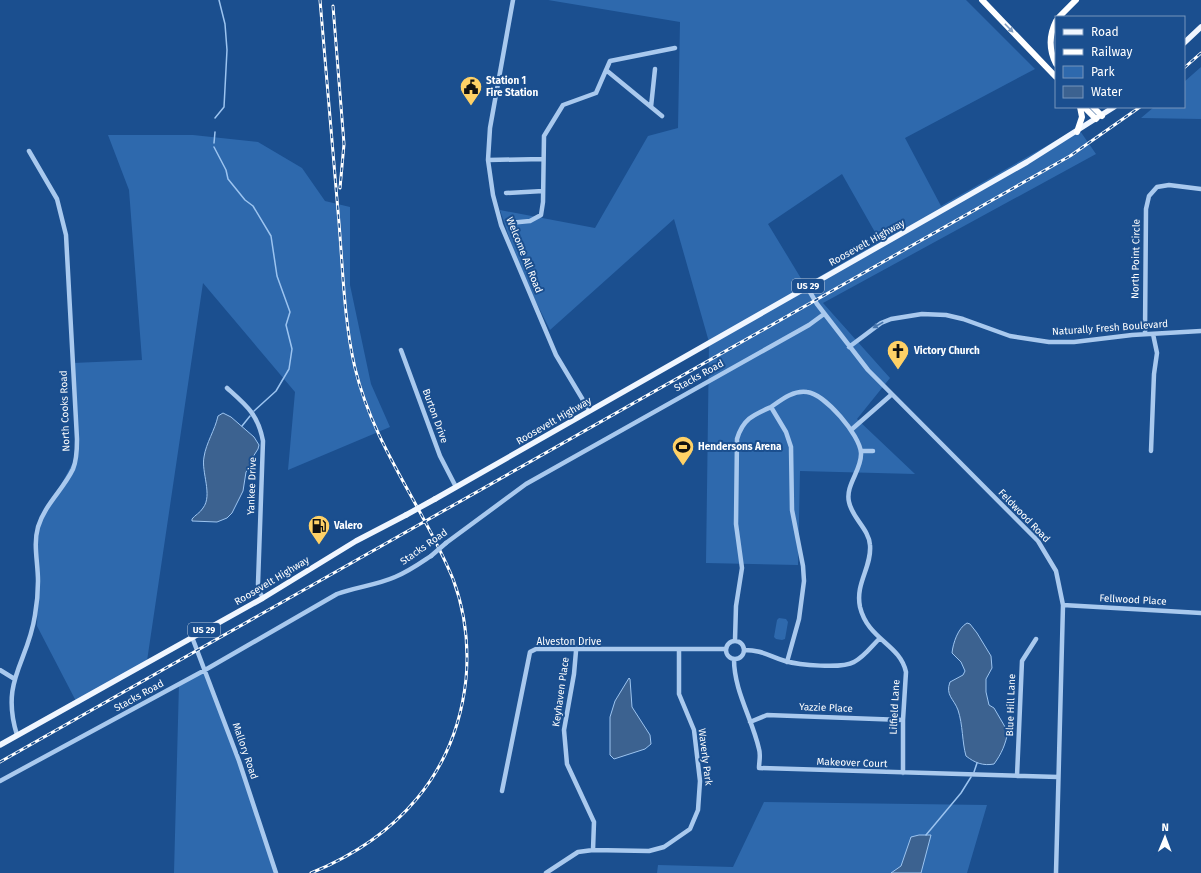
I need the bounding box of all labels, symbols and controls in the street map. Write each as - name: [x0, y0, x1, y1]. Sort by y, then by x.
- legend: [1055, 16, 1185, 108]
- one-way arrow: [1005, 23, 1014, 33]
- text: Road: [1091, 25, 1119, 39]
- text: Railway: [1091, 45, 1132, 59]
- text: Park: [1091, 65, 1115, 79]
- public building icon: Station 1 Fire Station: [458, 74, 484, 107]
- place label: Station 1 Fire Station: [486, 75, 538, 99]
- text: Water: [1091, 85, 1123, 99]
- street label: Welcome All Road: [503, 215, 545, 295]
- street label: Roosevelt Highway: [827, 217, 907, 269]
- street label: North Point Circle: [1129, 219, 1143, 299]
- road number: US 29: [792, 279, 824, 293]
- street label: Naturally Fresh Boulevard: [1052, 318, 1168, 338]
- one-way arrow: [872, 322, 884, 328]
- church icon: Victory Church: [885, 338, 911, 371]
- place label: Victory Church: [913, 345, 980, 357]
- street label: Stacks Road: [672, 357, 726, 395]
- street label: North Cooks Road: [58, 370, 72, 452]
- street label: Burton Drive: [420, 387, 450, 445]
- street label: Roosevelt Highway: [514, 394, 594, 447]
- sports icon: Hendersons Arena: [670, 434, 696, 467]
- place label: Hendersons Arena: [698, 441, 782, 453]
- street label: Yankee Drive: [245, 457, 259, 515]
- street label: Feldwood Road: [996, 487, 1052, 545]
- fuel station icon: Valero: [306, 513, 332, 546]
- place label: Valero: [333, 520, 363, 532]
- street label: Stacks Road: [398, 526, 450, 568]
- street label: Roosevelt Highway: [232, 554, 312, 608]
- street label: Fellwood Place: [1099, 592, 1167, 608]
- road number: US 29: [188, 623, 220, 637]
- street label: Alveston Drive: [537, 636, 601, 648]
- street label: Keyhaven Place: [550, 656, 572, 728]
- street label: Blue Hill Lane: [1004, 673, 1018, 737]
- street label: Stacks Road: [112, 677, 166, 715]
- street label: Lilfield Lane: [888, 679, 902, 735]
- street label: Yazzie Place: [799, 701, 853, 715]
- street label: Mallory Road: [230, 721, 260, 781]
- street label: Waverly Park: [696, 728, 715, 787]
- street label: Makeover Court: [816, 756, 888, 770]
- north arrow: [1145, 817, 1185, 857]
- text: N: [1161, 821, 1169, 834]

